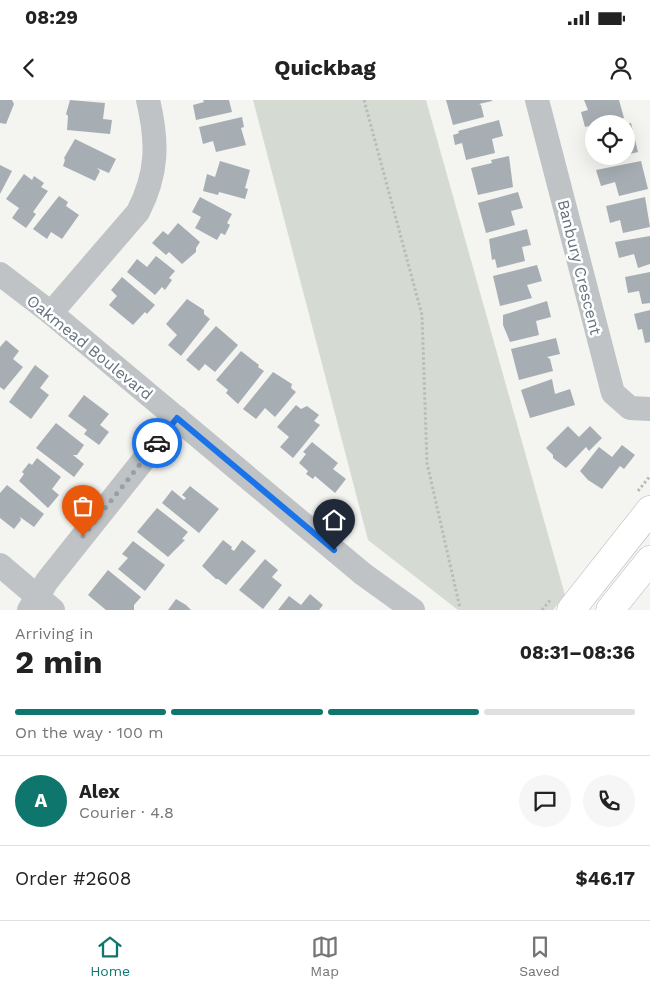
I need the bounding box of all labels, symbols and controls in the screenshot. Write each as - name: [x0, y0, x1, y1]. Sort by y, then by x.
- text: 08:29: [25, 6, 78, 29]
- icon: back: [15, 54, 43, 82]
- icon: person: [607, 54, 635, 82]
- text: Quickbag: [274, 55, 376, 80]
- map controls: [585, 115, 635, 165]
- button: locate: [585, 115, 635, 165]
- street label: Banbury Crescent: [554, 198, 606, 337]
- street label: Oakmead Boulevard: [23, 291, 156, 404]
- courier: [132, 418, 182, 468]
- icon: car: [143, 429, 171, 457]
- pin: [62, 485, 104, 536]
- icon: bag: [69, 492, 97, 520]
- pin: [313, 499, 355, 550]
- icon: home: [320, 506, 348, 534]
- text: Arriving in: [15, 624, 93, 643]
- text: 08:31–08:36: [520, 641, 635, 664]
- text: 2 min: [15, 643, 103, 681]
- text: On the way · 100 m: [15, 723, 164, 742]
- button: chat: [519, 775, 571, 827]
- button: phone: [583, 775, 635, 827]
- text: Alex: [79, 780, 120, 803]
- text: A: [35, 789, 47, 812]
- text: Courier · 4.8: [79, 803, 174, 822]
- text: Order #2608: [15, 867, 132, 890]
- text: $46.17: [576, 867, 635, 890]
- tab: Home: [90, 933, 130, 979]
- tab: Map: [310, 933, 339, 979]
- tab: Saved: [519, 933, 560, 979]

